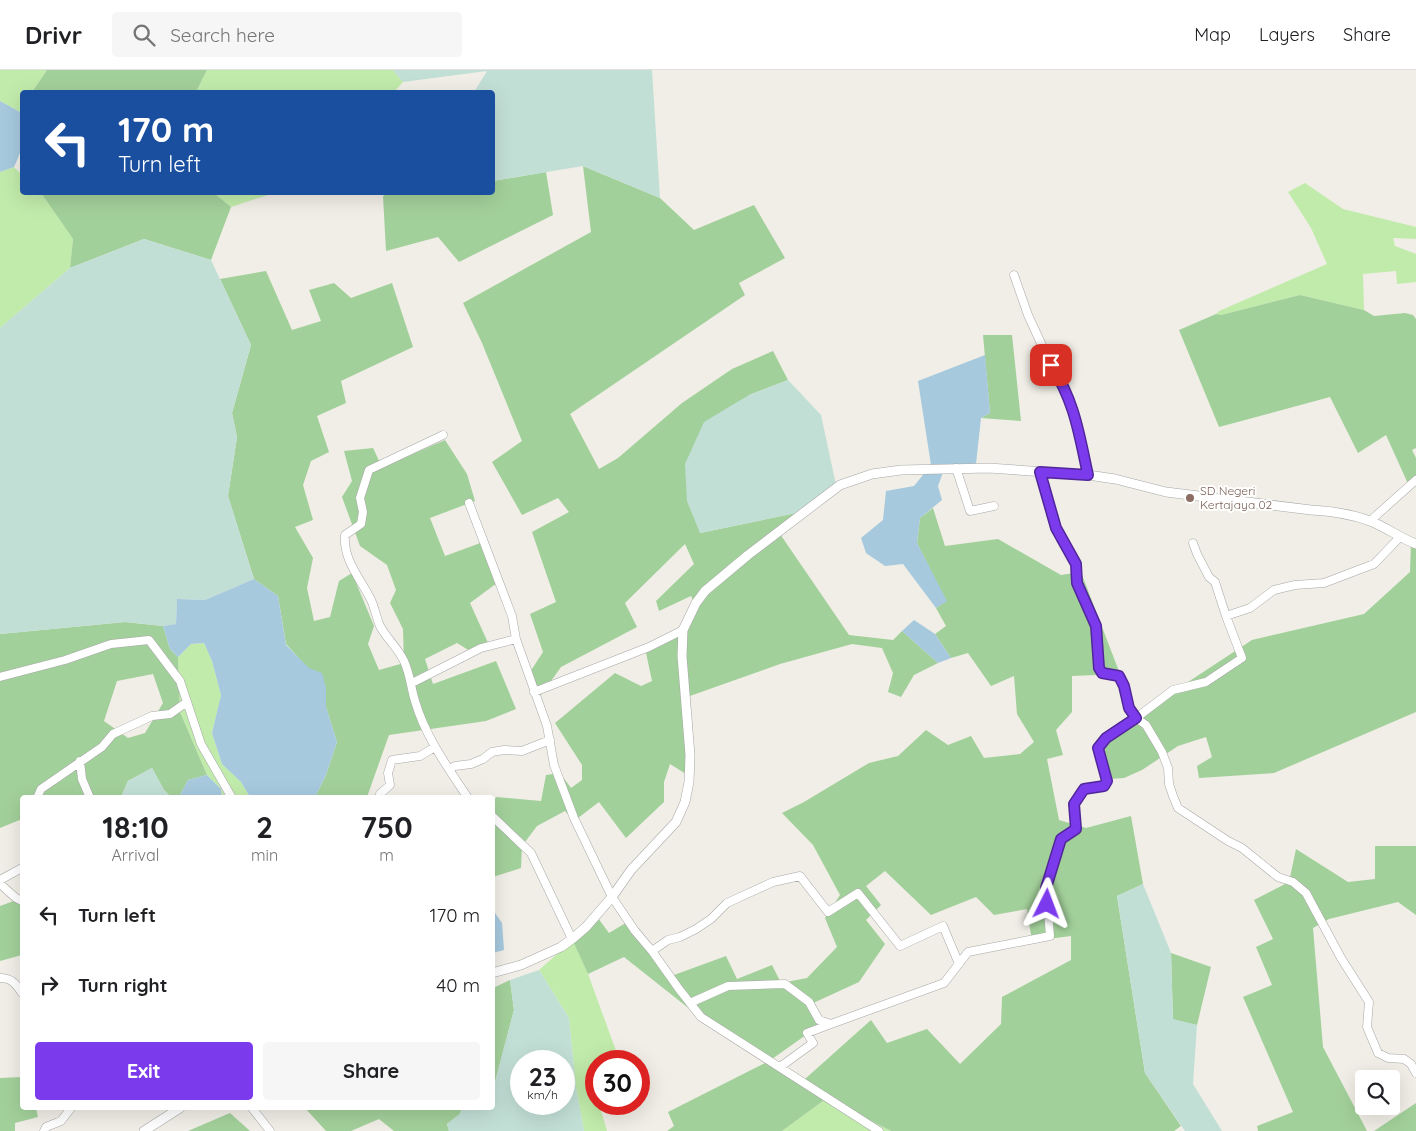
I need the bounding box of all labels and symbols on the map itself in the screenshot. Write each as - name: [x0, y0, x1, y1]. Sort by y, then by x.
- pin: [1030, 344, 1072, 386]
- place label: SD Negeri Kertajaya 02: [1200, 483, 1273, 512]
- marker: SD Negeri Kertajaya 02: [1184, 492, 1196, 504]
- position arrow: [1020, 877, 1072, 929]
- speed limit sign: 30: [585, 1050, 650, 1115]

